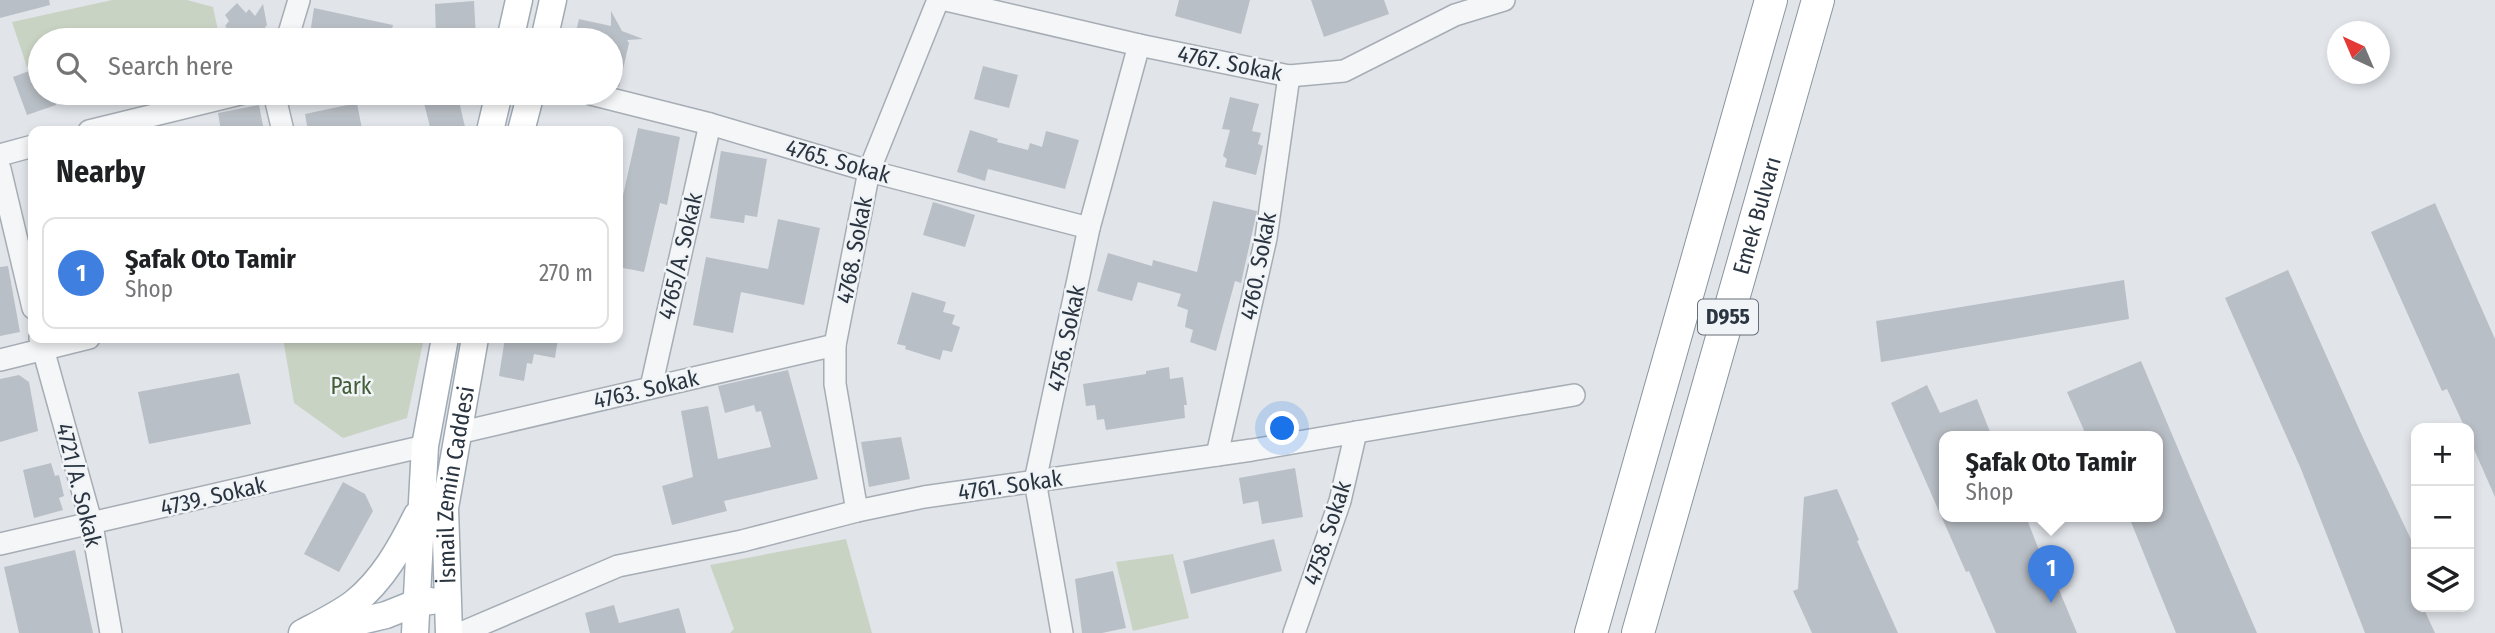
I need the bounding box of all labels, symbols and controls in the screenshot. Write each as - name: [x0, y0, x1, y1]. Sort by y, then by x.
- north arrow: [2327, 21, 2390, 84]
- search box: [28, 28, 623, 105]
- street label: 4767. Sokak: [1175, 39, 1285, 87]
- icon: search: [52, 48, 90, 86]
- text: Search here: [108, 51, 233, 82]
- street label: 4765. Sokak: [782, 133, 894, 189]
- street label: Emek Bulvarı: [1727, 153, 1787, 278]
- text: Nearby: [56, 154, 145, 190]
- street label: 4765/A. Sokak: [652, 190, 708, 322]
- street label: 4768. Sokak: [830, 194, 878, 306]
- street label: 4760. Sokak: [1234, 210, 1282, 322]
- text: Şafak Oto Tamir: [125, 244, 296, 275]
- text: 1: [76, 259, 86, 287]
- text: 270 m: [539, 259, 593, 287]
- text: Shop: [125, 275, 173, 303]
- street label: 4756. Sokak: [1041, 282, 1091, 394]
- road number: D955: [1698, 300, 1758, 334]
- street label: 4763. Sokak: [591, 363, 702, 415]
- park label: Park: [331, 372, 372, 400]
- street label: İsmail Zemin Caddesi: [431, 384, 480, 584]
- your location: [1265, 411, 1299, 445]
- street label: 4721/A. Sokak: [50, 420, 108, 550]
- map controls: [2411, 423, 2474, 612]
- button: +: [2411, 423, 2474, 486]
- popup: [1939, 431, 2163, 522]
- text: Şafak Oto Tamir: [1966, 447, 2136, 478]
- street label: 4761. Sokak: [956, 464, 1064, 506]
- street label: 4739. Sokak: [158, 470, 269, 522]
- street label: 4758. Sokak: [1297, 477, 1357, 589]
- text: Shop: [1966, 478, 2013, 506]
- button: −: [2411, 486, 2474, 549]
- pin: 1: [2028, 545, 2074, 603]
- button: layers: [2411, 549, 2474, 612]

